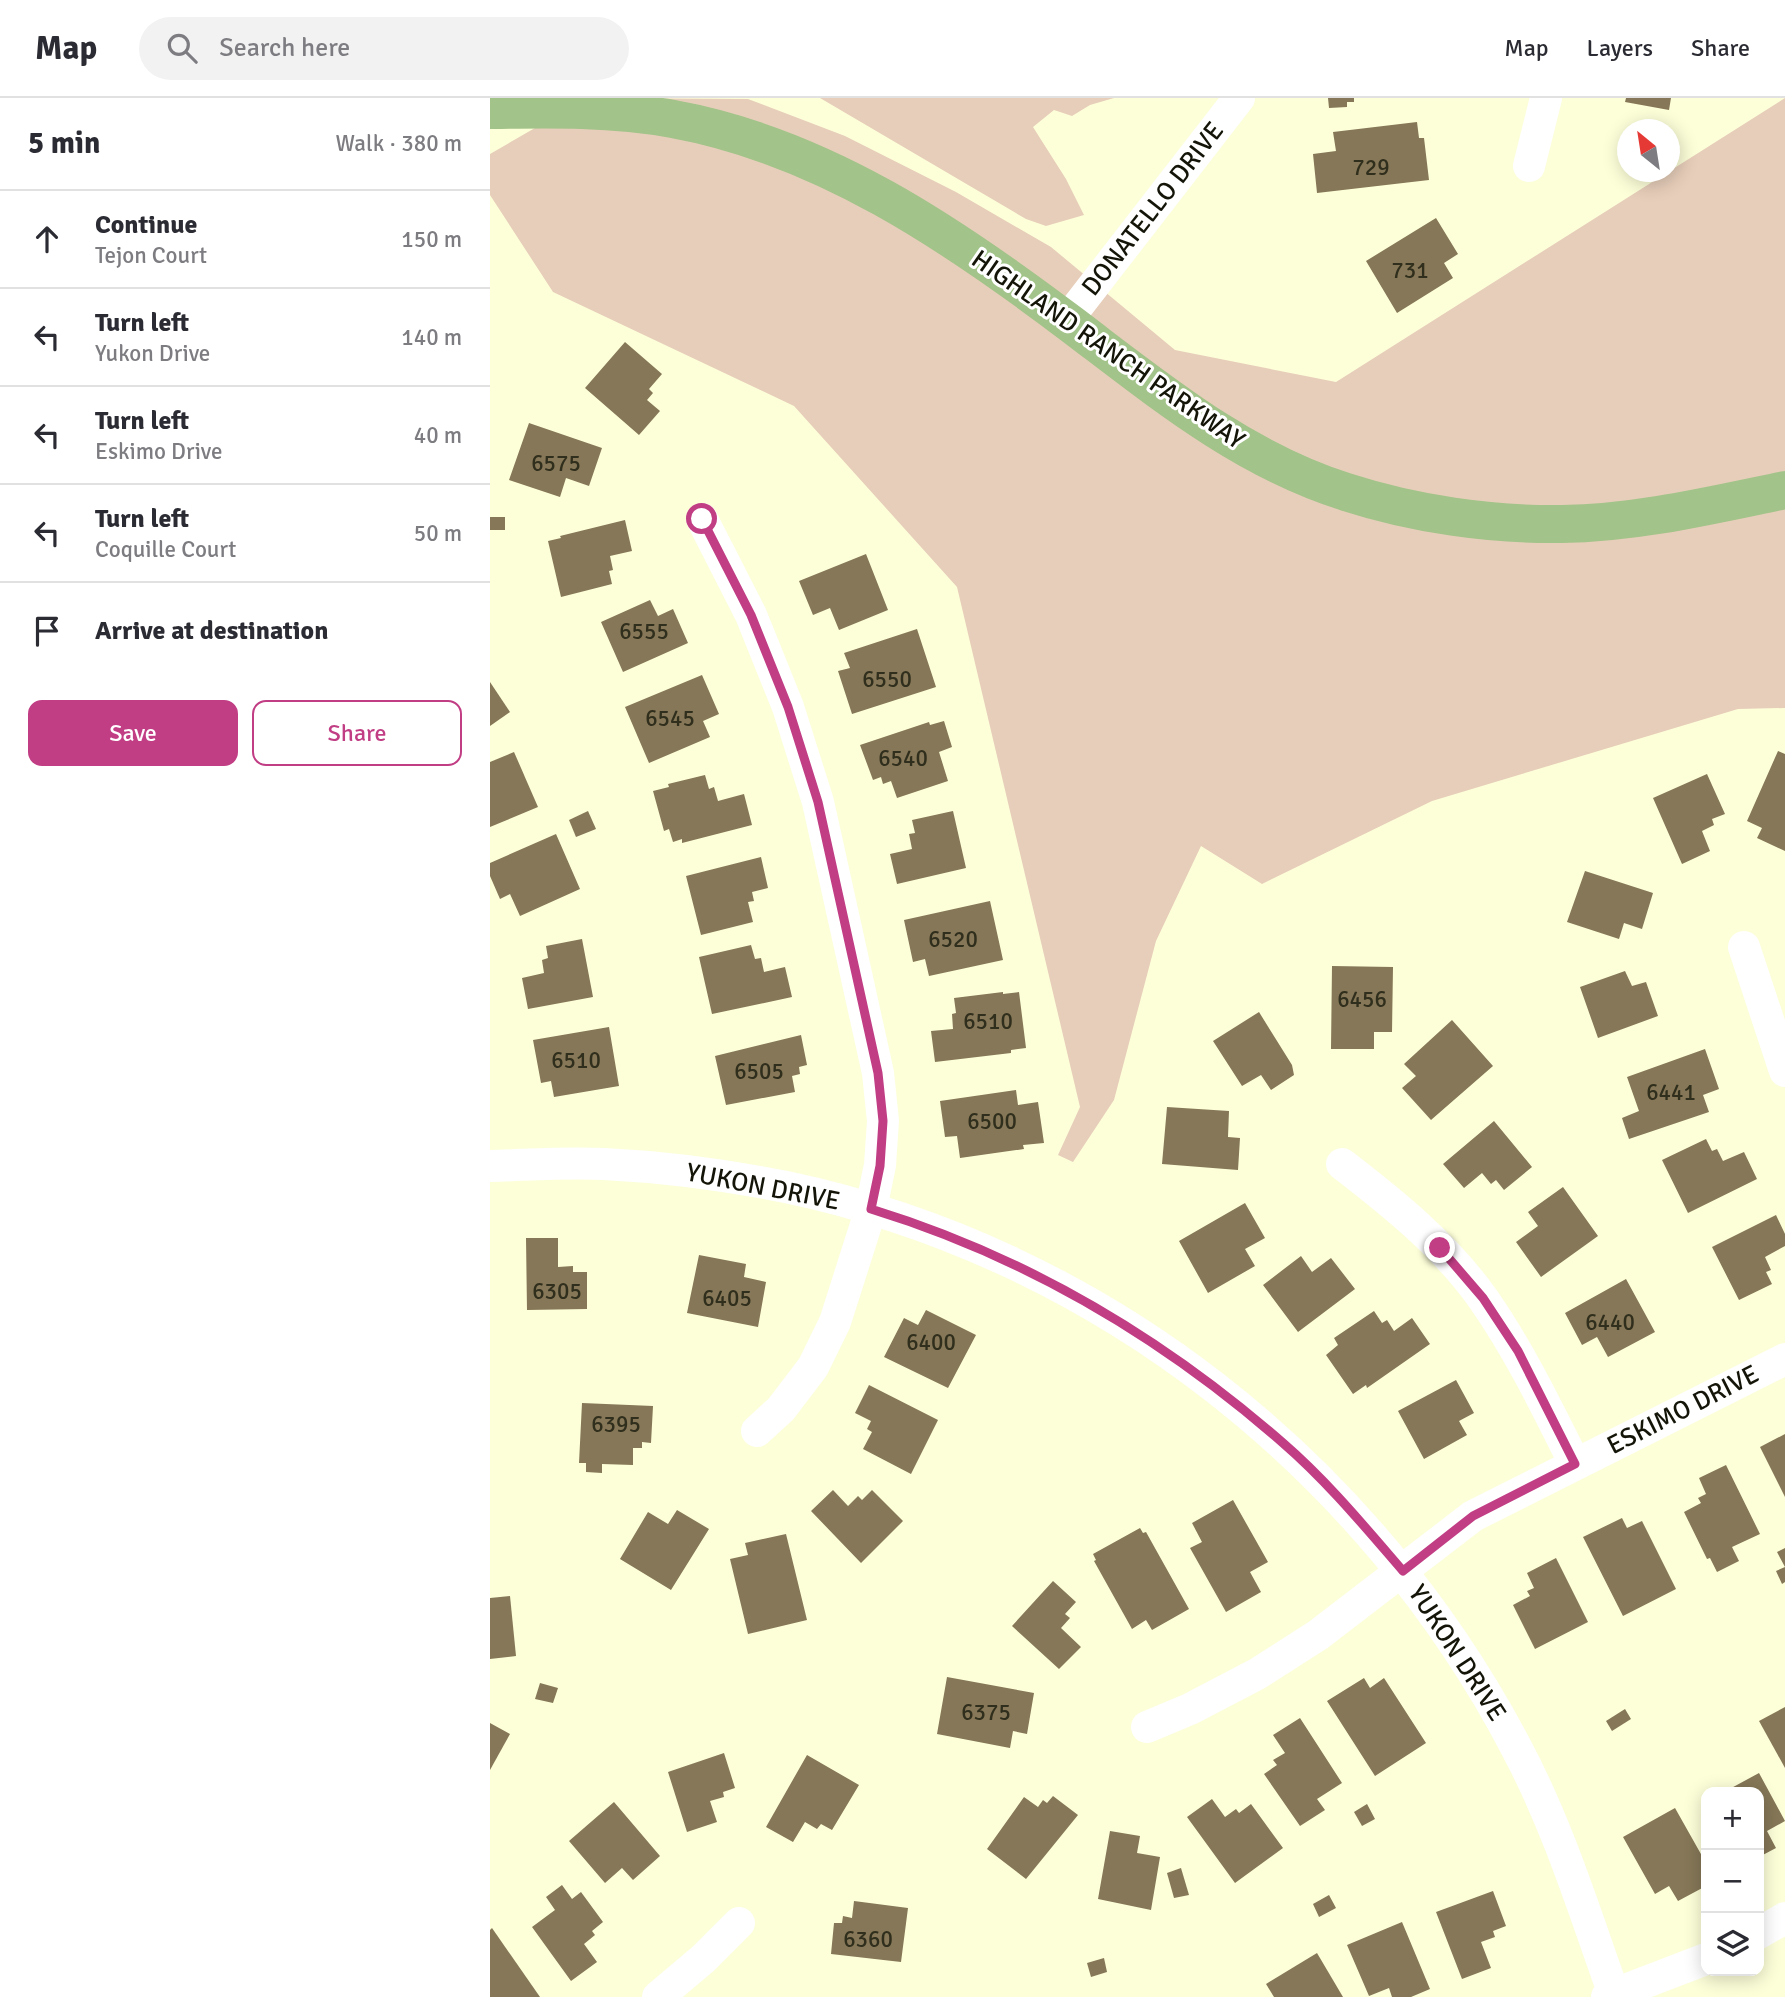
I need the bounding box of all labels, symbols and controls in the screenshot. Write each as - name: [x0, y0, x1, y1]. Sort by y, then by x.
- search box: [139, 17, 629, 80]
- text: Map: [35, 28, 97, 69]
- icon: search: [163, 29, 201, 67]
- text: Search here: [219, 32, 350, 64]
- text: Map: [1504, 33, 1549, 63]
- text: Layers: [1587, 33, 1653, 63]
- text: Share: [1691, 33, 1750, 63]
- street label: DONATELLO DRIVE: [1075, 116, 1231, 302]
- north arrow: [1617, 119, 1680, 182]
- text: 5 min: [28, 125, 100, 162]
- text: Walk · 380 m: [336, 129, 462, 158]
- house number: 729: [1352, 153, 1390, 182]
- text: Continue: [95, 209, 197, 241]
- icon: ahead: [28, 220, 66, 258]
- text: 150 m: [401, 225, 462, 254]
- text: Tejon Court: [95, 241, 207, 270]
- street label: HIGHLAND RANCH PARKWAY: [965, 243, 1251, 457]
- house number: 731: [1391, 256, 1429, 285]
- text: Turn left: [95, 307, 189, 339]
- icon: left: [28, 318, 66, 356]
- text: 140 m: [401, 323, 462, 352]
- text: Yukon Drive: [95, 339, 210, 368]
- text: Turn left: [95, 405, 189, 437]
- icon: left: [28, 416, 66, 454]
- text: 40 m: [414, 421, 462, 450]
- text: Eskimo Drive: [95, 437, 223, 466]
- house number: 6575: [531, 449, 581, 478]
- text: Turn left: [95, 503, 189, 535]
- route start: [686, 503, 717, 534]
- icon: left: [28, 514, 66, 552]
- text: 50 m: [414, 519, 462, 548]
- text: Coquille Court: [95, 535, 236, 564]
- icon: arrive: [28, 612, 66, 650]
- text: Arrive at destination: [95, 615, 328, 647]
- house number: 6555: [619, 617, 669, 646]
- house number: 6550: [862, 665, 912, 694]
- button: Save: [28, 700, 238, 766]
- button: Share: [252, 700, 462, 766]
- house number: 6545: [645, 704, 695, 733]
- house number: 6540: [878, 744, 928, 773]
- house number: 6520: [928, 925, 978, 954]
- house number: 6456: [1337, 985, 1387, 1014]
- house number: 6510: [963, 1007, 1013, 1036]
- house number: 6510: [551, 1046, 601, 1075]
- house number: 6505: [734, 1057, 784, 1086]
- house number: 6441: [1646, 1078, 1696, 1107]
- house number: 6500: [967, 1107, 1017, 1136]
- street label: YUKON DRIVE: [683, 1156, 843, 1218]
- route end: [1424, 1232, 1455, 1263]
- house number: 6305: [532, 1277, 582, 1306]
- house number: 6405: [702, 1284, 752, 1313]
- house number: 6440: [1585, 1308, 1635, 1337]
- house number: 6400: [906, 1328, 956, 1357]
- street label: ESKIMO DRIVE: [1602, 1358, 1764, 1462]
- house number: 6395: [591, 1410, 641, 1439]
- street label: YUKON DRIVE: [1401, 1579, 1513, 1727]
- house number: 6375: [961, 1698, 1011, 1727]
- map controls: [1701, 1787, 1764, 1976]
- button: +: [1701, 1787, 1764, 1850]
- button: −: [1701, 1850, 1764, 1913]
- button: layers: [1701, 1913, 1764, 1976]
- house number: 6360: [843, 1925, 893, 1954]

